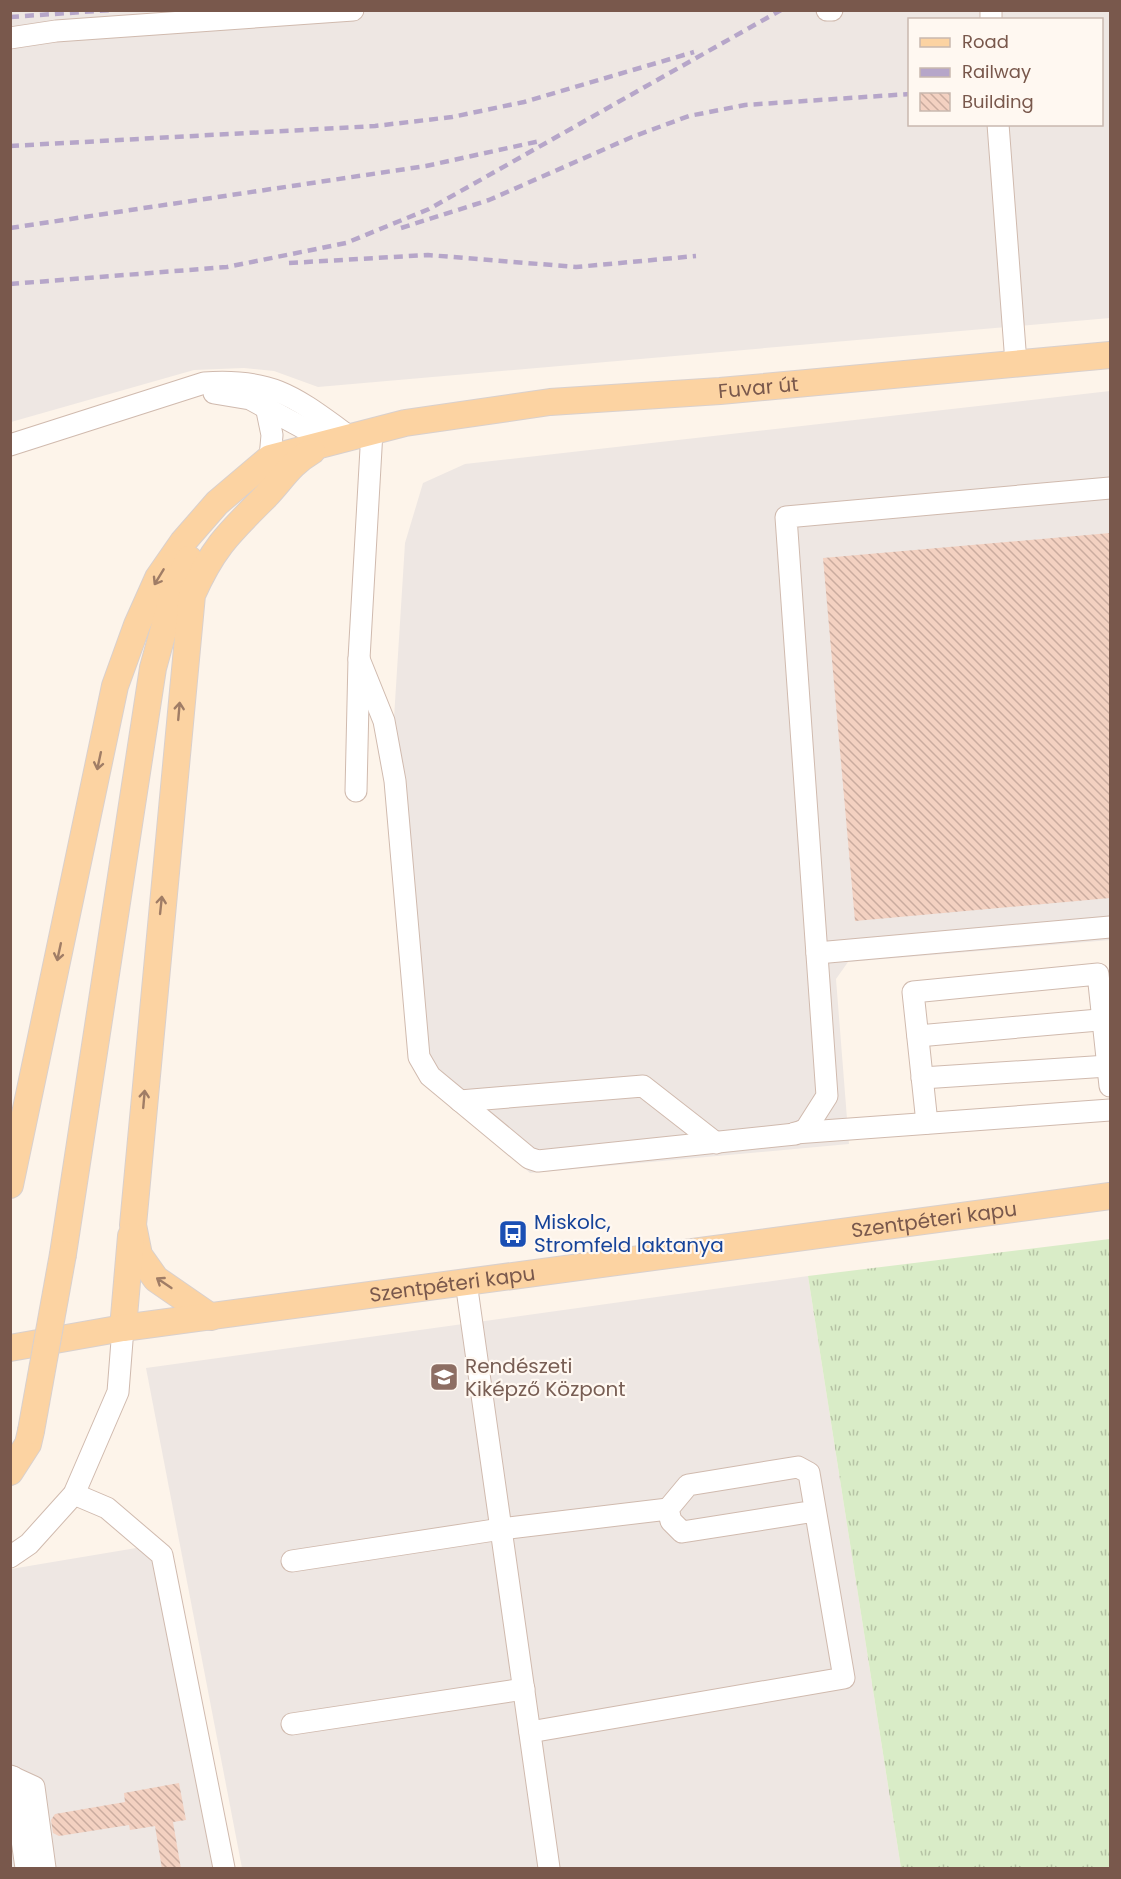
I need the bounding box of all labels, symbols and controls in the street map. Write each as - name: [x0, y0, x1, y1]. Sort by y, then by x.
- legend: [908, 18, 1103, 126]
- text: Road: [962, 29, 1009, 54]
- text: Railway: [962, 59, 1031, 84]
- text: Building: [962, 89, 1034, 114]
- street label: Fuvar út: [717, 370, 800, 405]
- one-way arrow: [153, 568, 165, 585]
- one-way arrow: [174, 701, 185, 721]
- one-way arrow: [93, 751, 104, 771]
- one-way arrow: [156, 895, 167, 915]
- one-way arrow: [53, 942, 64, 961]
- one-way arrow: [139, 1090, 150, 1110]
- street label: Szentpéteri kapu: [849, 1195, 1019, 1244]
- place label: Miskolc, Stromfeld laktanya: [534, 1208, 724, 1259]
- bus stop icon: Miskolc, Stromfeld laktanya: [497, 1218, 529, 1250]
- street label: Szentpéteri kapu: [368, 1259, 537, 1309]
- one-way arrow: [156, 1277, 172, 1289]
- place label: Rendészeti Kiképző Központ: [465, 1352, 626, 1403]
- school or university icon: Rendészeti Kiképző Központ: [428, 1361, 460, 1393]

